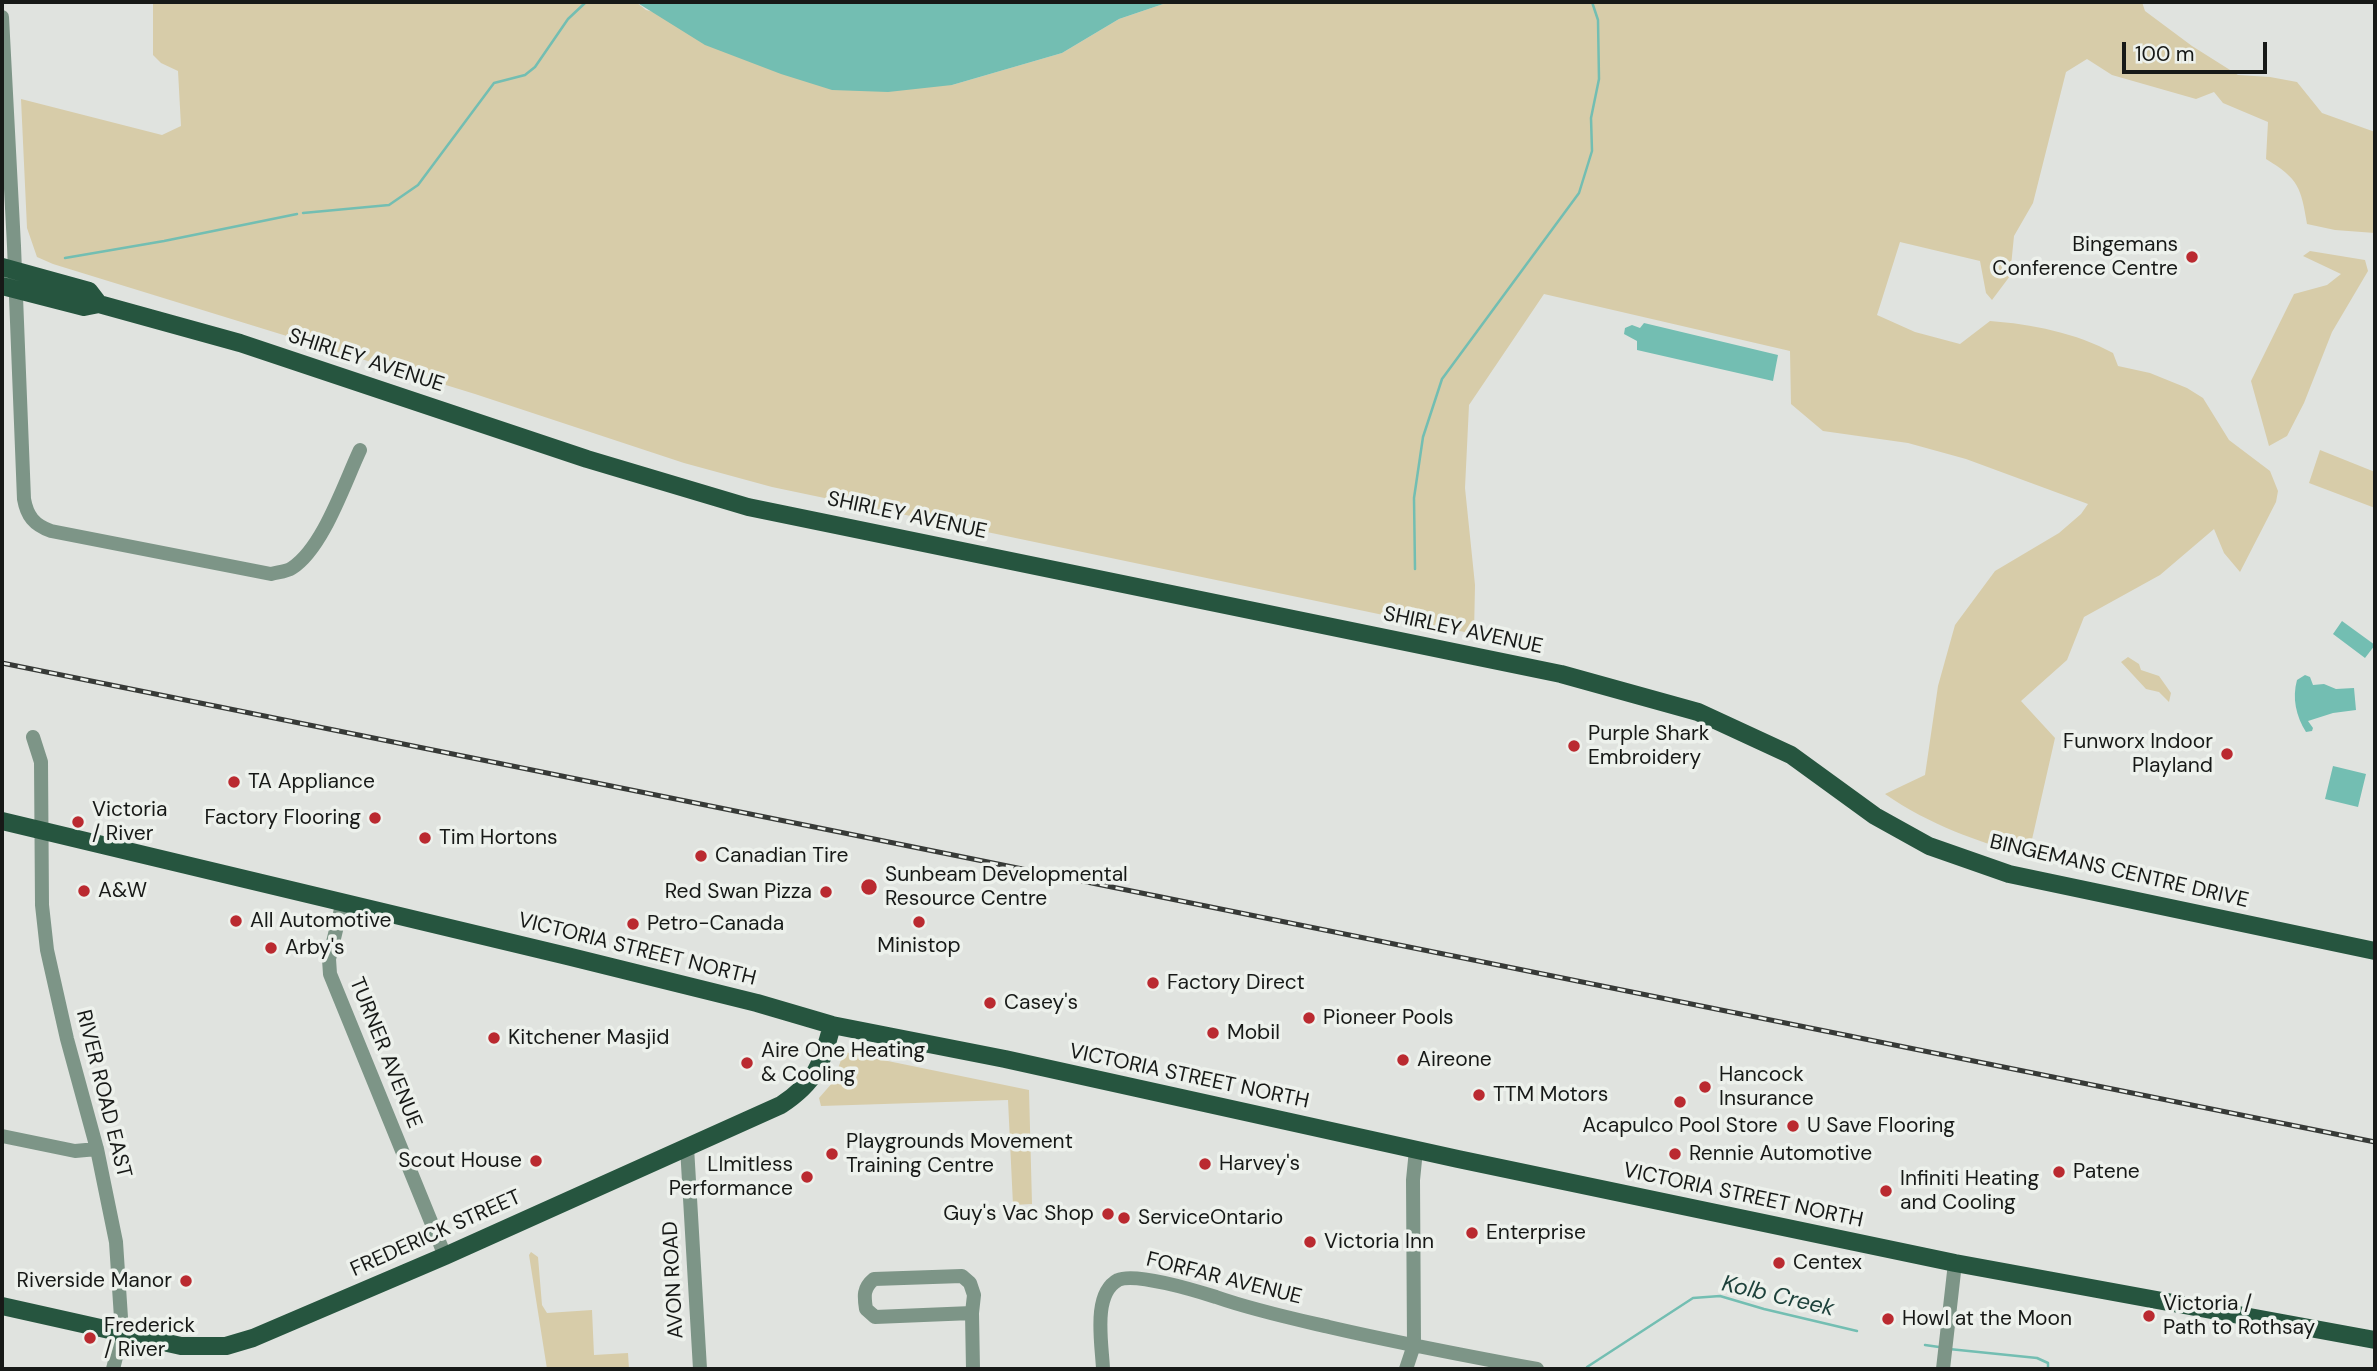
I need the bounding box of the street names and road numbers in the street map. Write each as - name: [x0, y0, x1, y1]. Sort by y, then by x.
- street label: SHIRLEY AVENUE: [285, 324, 447, 398]
- street label: SHIRLEY AVENUE: [825, 487, 989, 545]
- street label: SHIRLEY AVENUE: [1381, 602, 1545, 660]
- street label: BINGEMANS CENTRE DRIVE: [1987, 830, 2251, 914]
- street label: VICTORIA STREET NORTH: [515, 908, 759, 992]
- street label: TURNER AVENUE: [343, 974, 427, 1132]
- street label: RIVER ROAD EAST: [70, 1007, 136, 1181]
- street label: VICTORIA STREET NORTH: [1067, 1039, 1311, 1115]
- street label: VICTORIA STREET NORTH: [1621, 1158, 1865, 1234]
- street label: FREDERICK STREET: [347, 1185, 525, 1283]
- street label: AVON ROAD: [658, 1221, 690, 1339]
- street label: FORFAR AVENUE: [1143, 1247, 1305, 1311]

